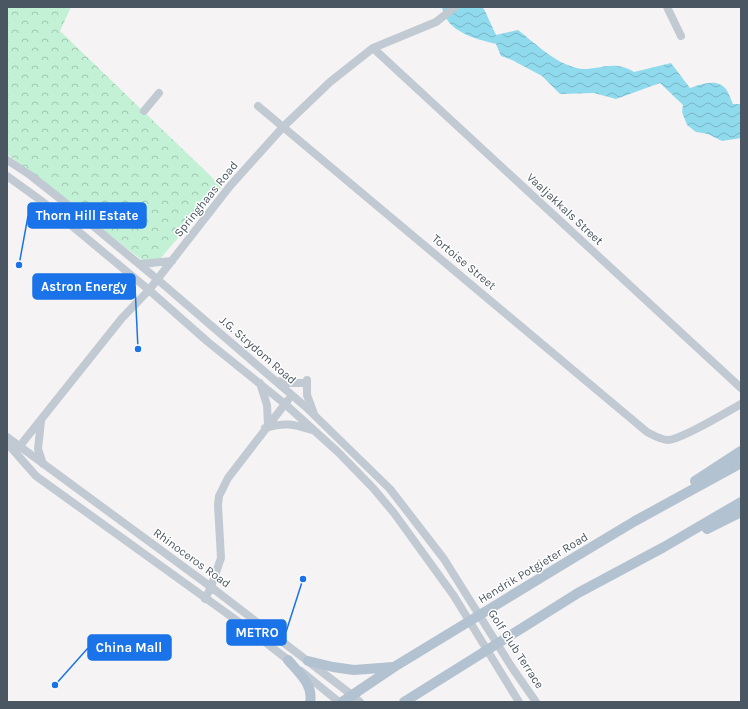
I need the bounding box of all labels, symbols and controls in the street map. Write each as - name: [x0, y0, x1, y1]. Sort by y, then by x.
- street label: Springhaas Road: [171, 158, 241, 240]
- street label: Vaaljakkals Street: [524, 170, 606, 248]
- callout: Thorn Hill Estate: [28, 203, 146, 228]
- text: Thorn Hill Estate: [36, 208, 138, 223]
- street label: Tortoise Street: [429, 231, 499, 293]
- callout: Astron Energy: [33, 274, 135, 299]
- text: Astron Energy: [41, 279, 127, 294]
- street label: J.G. Strydom Road: [217, 313, 299, 387]
- street label: Rhinoceros Road: [151, 525, 233, 591]
- street label: Hendrik Potgieter Road: [475, 530, 591, 606]
- street label: Golf Club Terrace: [485, 607, 547, 691]
- callout: METRO: [227, 620, 286, 645]
- text: METRO: [235, 625, 279, 640]
- callout: China Mall: [88, 635, 171, 660]
- text: China Mall: [96, 640, 162, 655]

